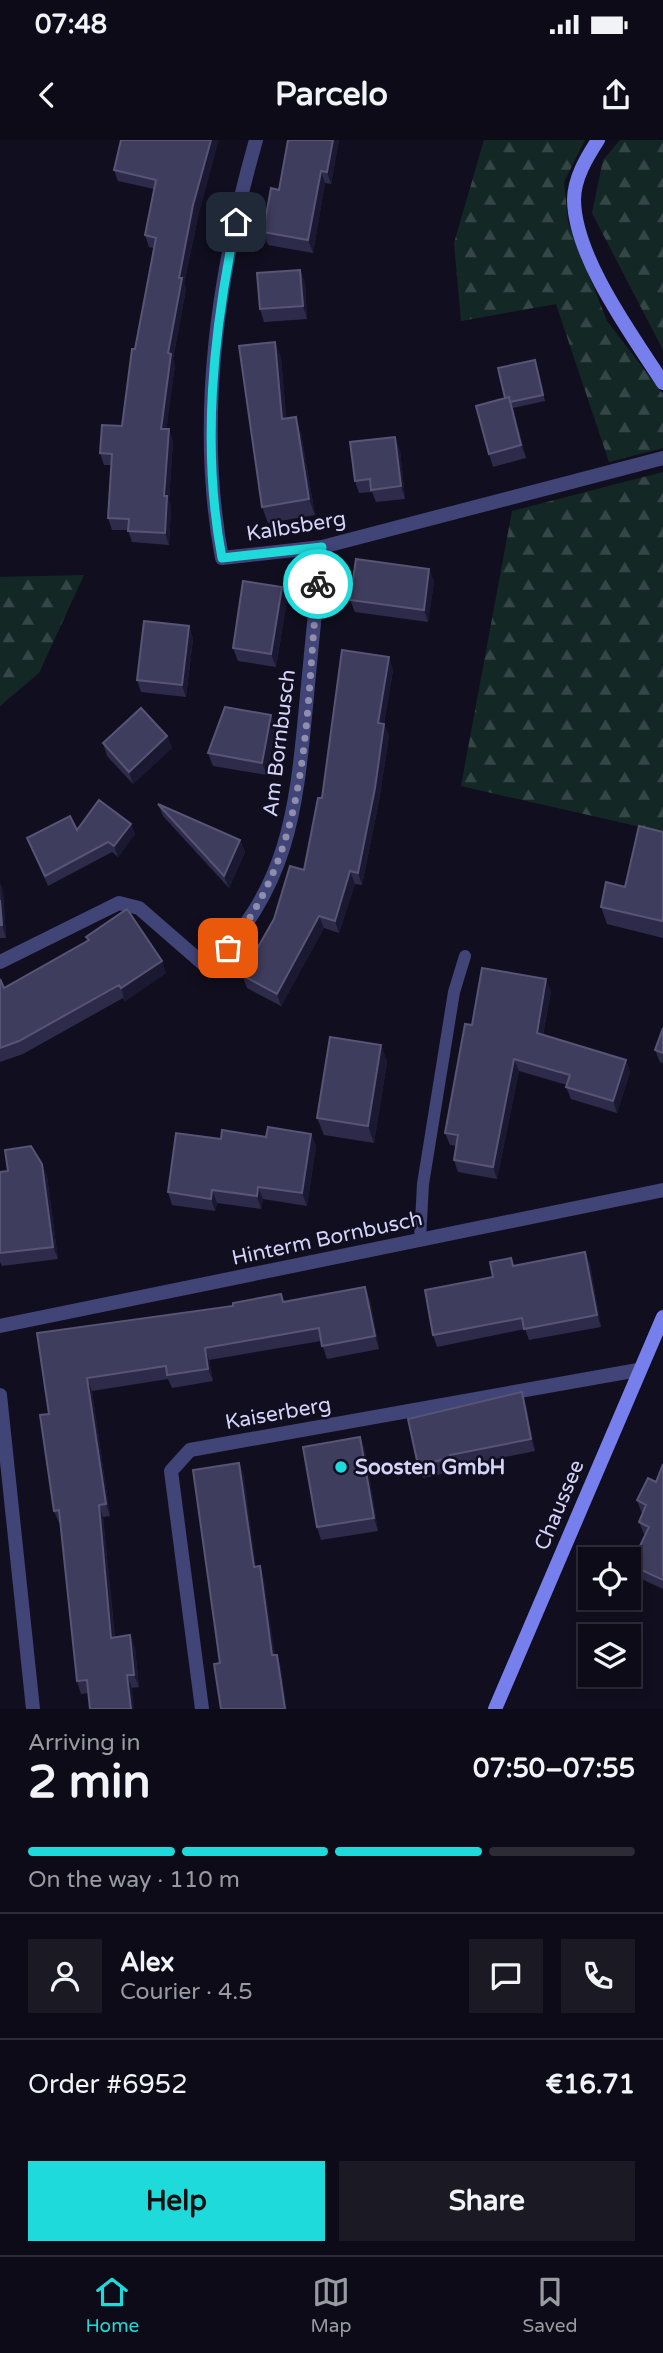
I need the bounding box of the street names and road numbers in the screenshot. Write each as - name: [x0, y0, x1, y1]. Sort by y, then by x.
- street label: Kalbsberg: [244, 506, 348, 547]
- street label: Am Bornbusch: [258, 668, 301, 818]
- street label: Hinterm Bornbusch: [230, 1206, 425, 1271]
- street label: Kaiserberg: [223, 1392, 333, 1435]
- street label: Chaussee: [529, 1456, 590, 1554]

